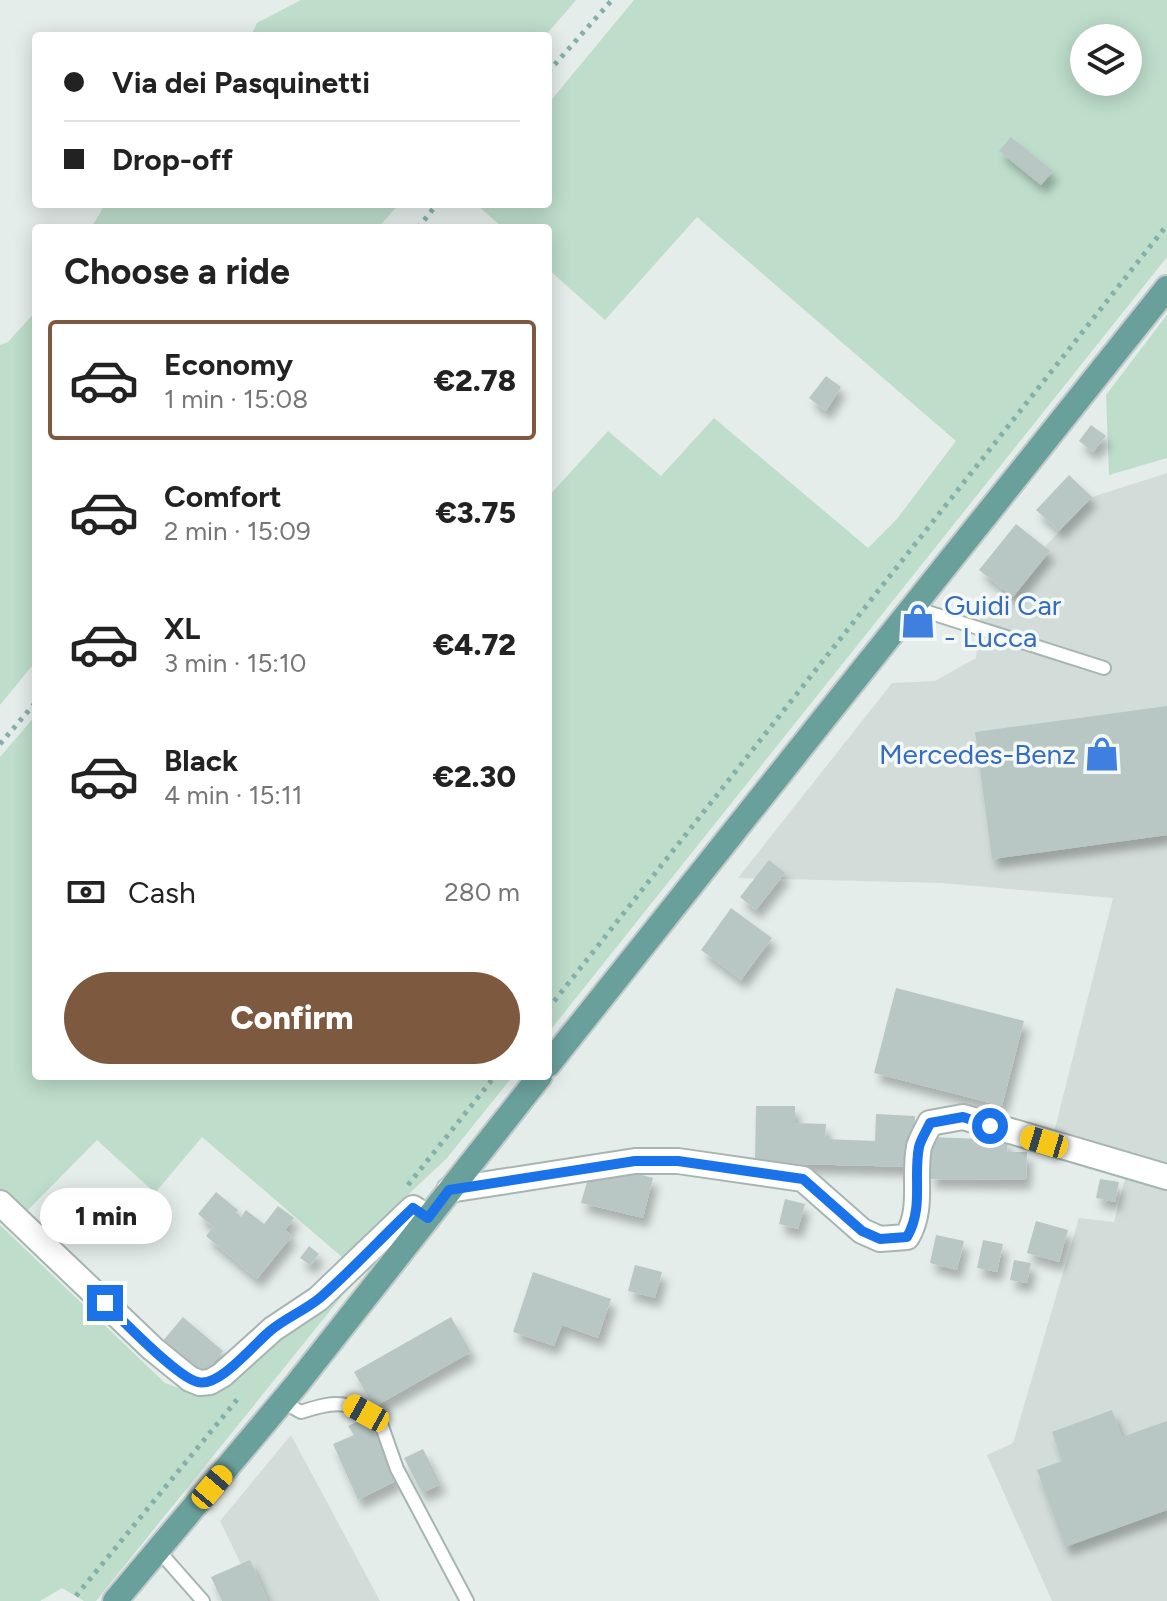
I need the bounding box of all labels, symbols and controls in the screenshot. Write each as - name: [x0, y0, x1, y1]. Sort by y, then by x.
- map controls: [1070, 24, 1142, 96]
- button: layers: [1070, 24, 1142, 96]
- text: Via dei Pasquinetti: [112, 64, 370, 101]
- text: Drop-off: [112, 141, 233, 178]
- text: Choose a ride: [64, 250, 290, 293]
- icon: car: [68, 344, 140, 416]
- text: Economy: [164, 346, 293, 383]
- text: €2.78: [434, 362, 516, 399]
- text: 1 min · 15:08: [164, 383, 308, 415]
- icon: car: [68, 476, 140, 548]
- text: Comfort: [164, 478, 282, 515]
- text: €3.75: [435, 494, 516, 531]
- text: 2 min · 15:09: [164, 515, 311, 547]
- place label: Guidi Car - Lucca: [944, 588, 1062, 654]
- shop icon: Guidi Car - Lucca: [899, 602, 937, 640]
- icon: car: [68, 608, 140, 680]
- text: XL: [164, 610, 200, 647]
- text: €4.72: [433, 626, 516, 663]
- text: 3 min · 15:10: [164, 647, 306, 679]
- shop icon: Mercedes-Benz: [1083, 735, 1121, 773]
- place label: Mercedes-Benz: [879, 737, 1076, 771]
- icon: car: [68, 740, 140, 812]
- text: Black: [164, 742, 238, 779]
- text: €2.30: [433, 758, 516, 795]
- text: 4 min · 15:11: [164, 779, 302, 811]
- icon: cash: [64, 870, 108, 914]
- text: Cash: [128, 874, 196, 911]
- text: 280 m: [444, 876, 520, 908]
- button: Confirm: [64, 972, 520, 1064]
- route start: [972, 1108, 1008, 1144]
- car: [1018, 1124, 1070, 1160]
- callout: 1 min: [39, 1187, 171, 1243]
- text: 1 min: [75, 1200, 137, 1232]
- route end: [87, 1285, 123, 1321]
- car: [339, 1391, 393, 1435]
- car: [187, 1461, 237, 1513]

